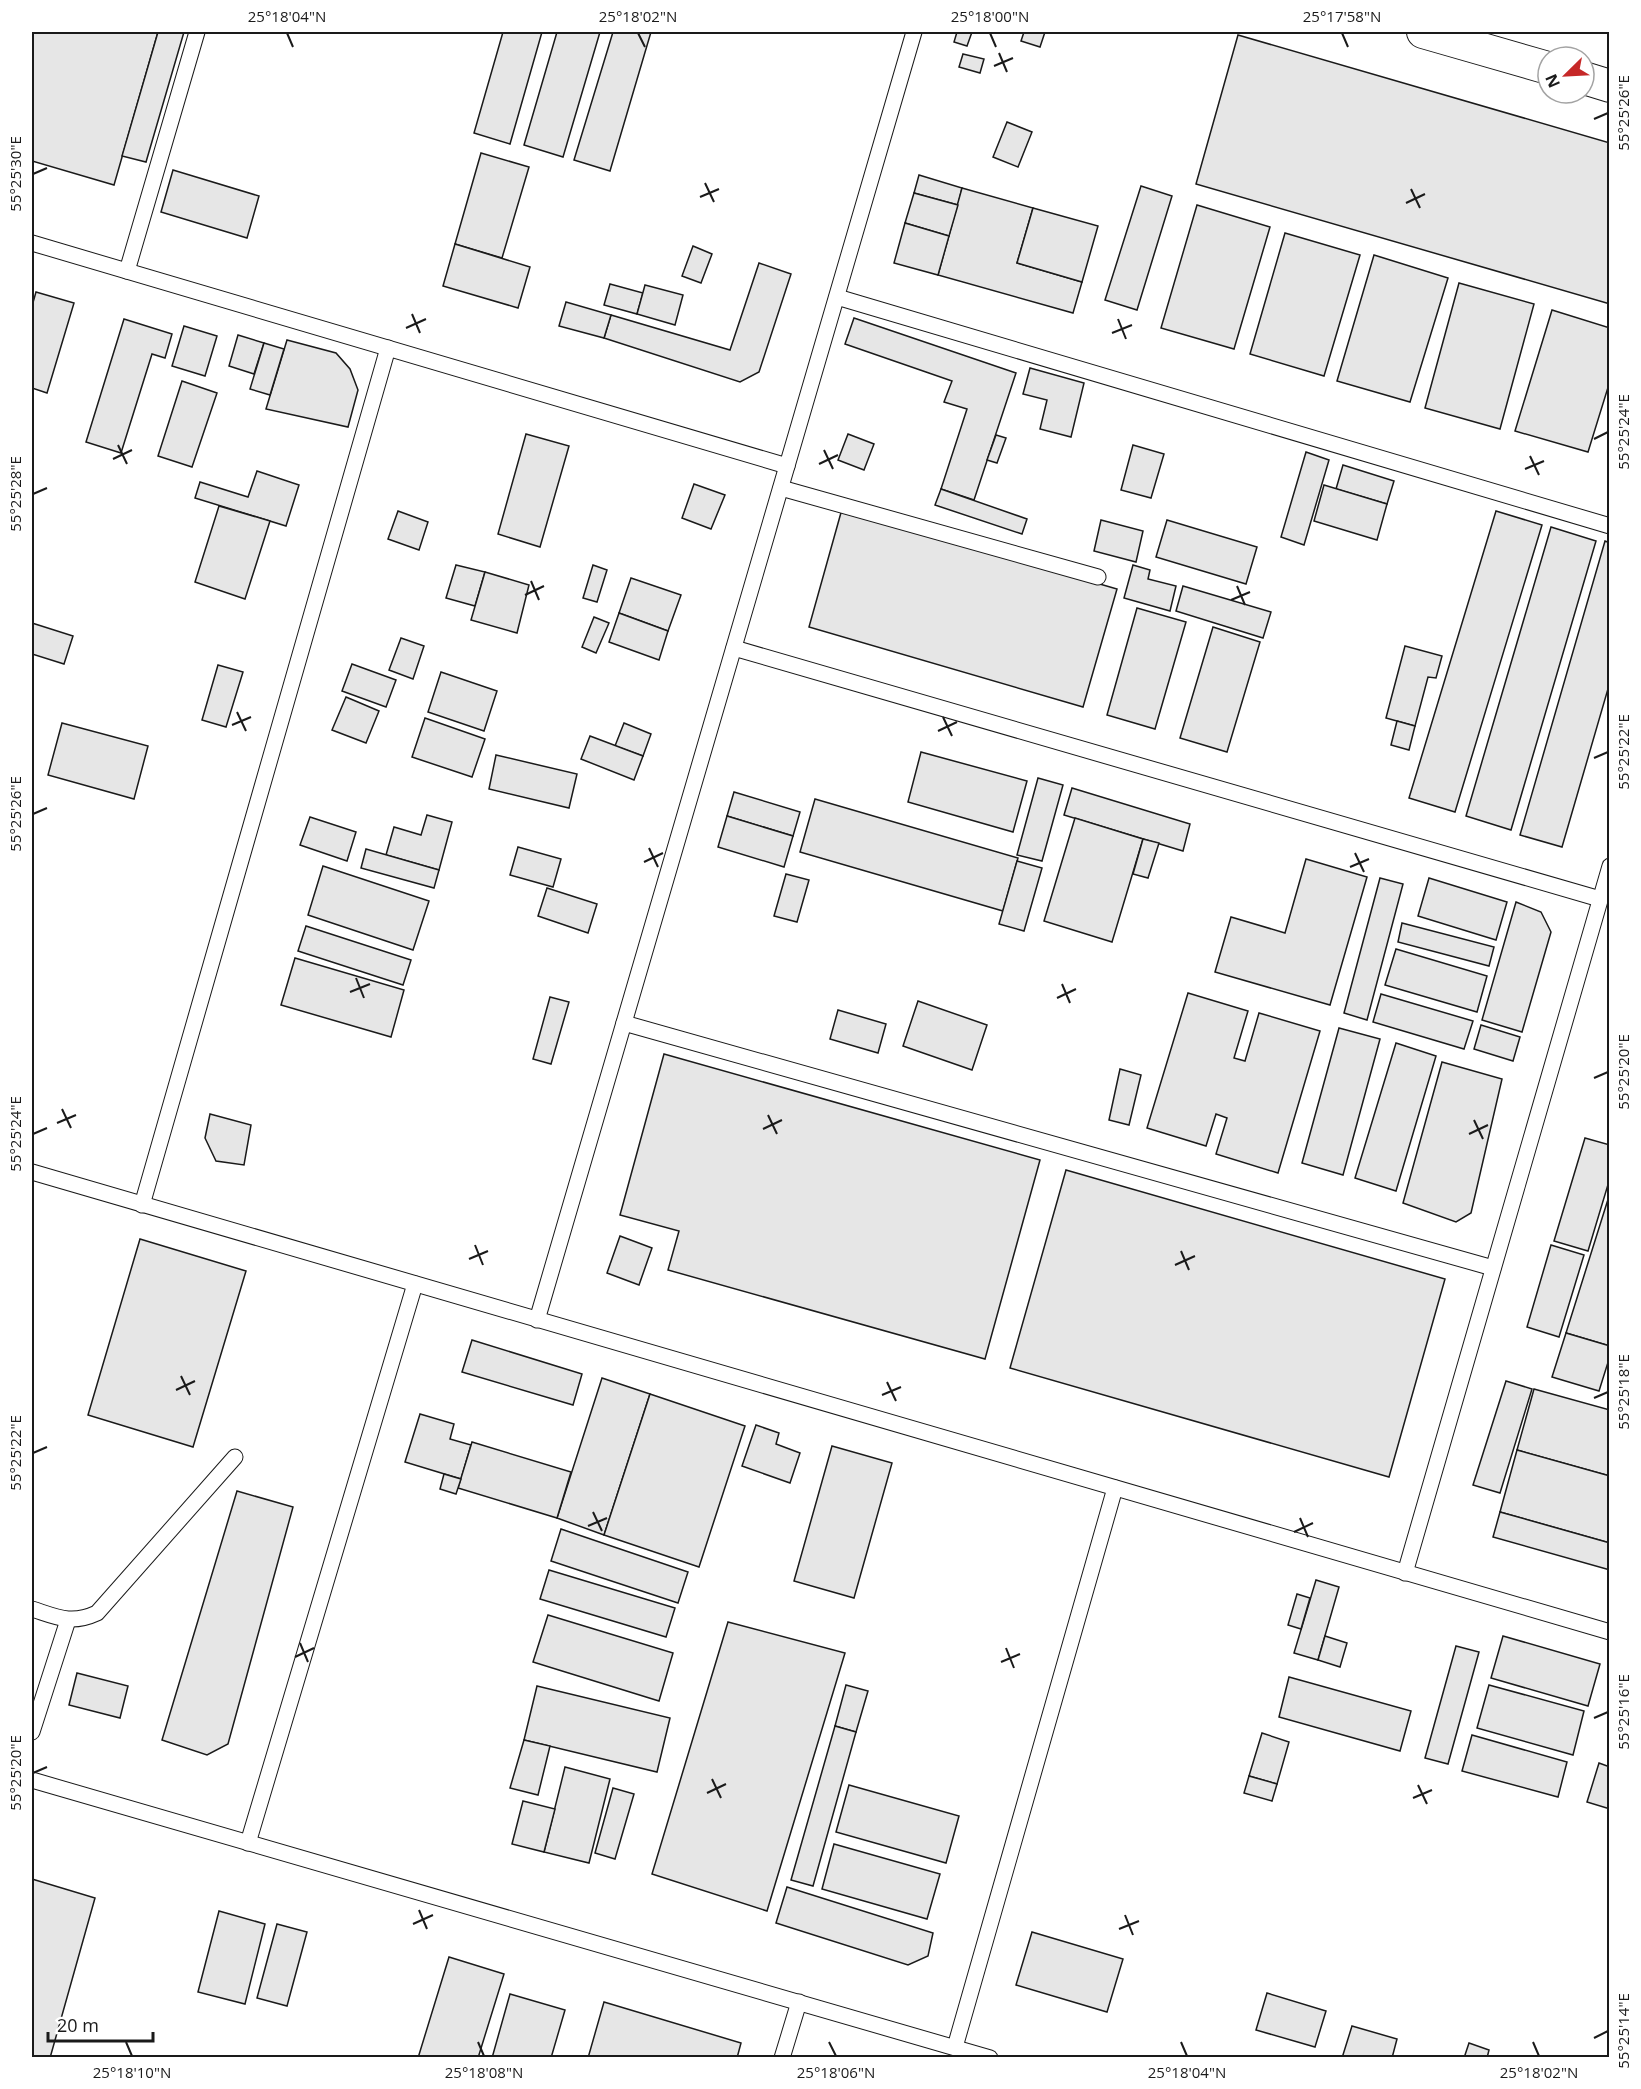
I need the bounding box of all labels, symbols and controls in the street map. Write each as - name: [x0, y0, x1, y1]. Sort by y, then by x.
- text: 25°18'04"N: [248, 6, 326, 26]
- text: 25°18'02"N: [599, 6, 677, 26]
- text: 25°18'00"N: [951, 6, 1029, 26]
- text: 25°17'58"N: [1303, 6, 1381, 26]
- north arrow: [1536, 45, 1596, 105]
- text: N: [1540, 71, 1565, 92]
- text: 55°25'26"E: [1613, 75, 1633, 151]
- text: 55°25'30"E: [5, 136, 25, 212]
- text: 55°25'24"E: [1613, 394, 1633, 470]
- text: 55°25'28"E: [5, 456, 25, 532]
- text: 55°25'22"E: [1613, 714, 1633, 790]
- text: 55°25'26"E: [5, 776, 25, 852]
- text: 55°25'20"E: [1613, 1034, 1633, 1110]
- text: 55°25'24"E: [5, 1096, 25, 1172]
- text: 55°25'18"E: [1613, 1354, 1633, 1430]
- text: 55°25'22"E: [5, 1415, 25, 1491]
- text: 55°25'16"E: [1613, 1674, 1633, 1750]
- text: 55°25'20"E: [5, 1735, 25, 1811]
- text: 55°25'14"E: [1613, 1993, 1633, 2069]
- scale bar: [48, 2005, 153, 2043]
- text: 20 m: [57, 2013, 99, 2037]
- text: 25°18'10"N: [93, 2062, 171, 2082]
- text: 25°18'08"N: [445, 2062, 523, 2082]
- text: 25°18'06"N: [797, 2062, 875, 2082]
- text: 25°18'04"N: [1148, 2062, 1226, 2082]
- text: 25°18'02"N: [1500, 2062, 1578, 2082]

